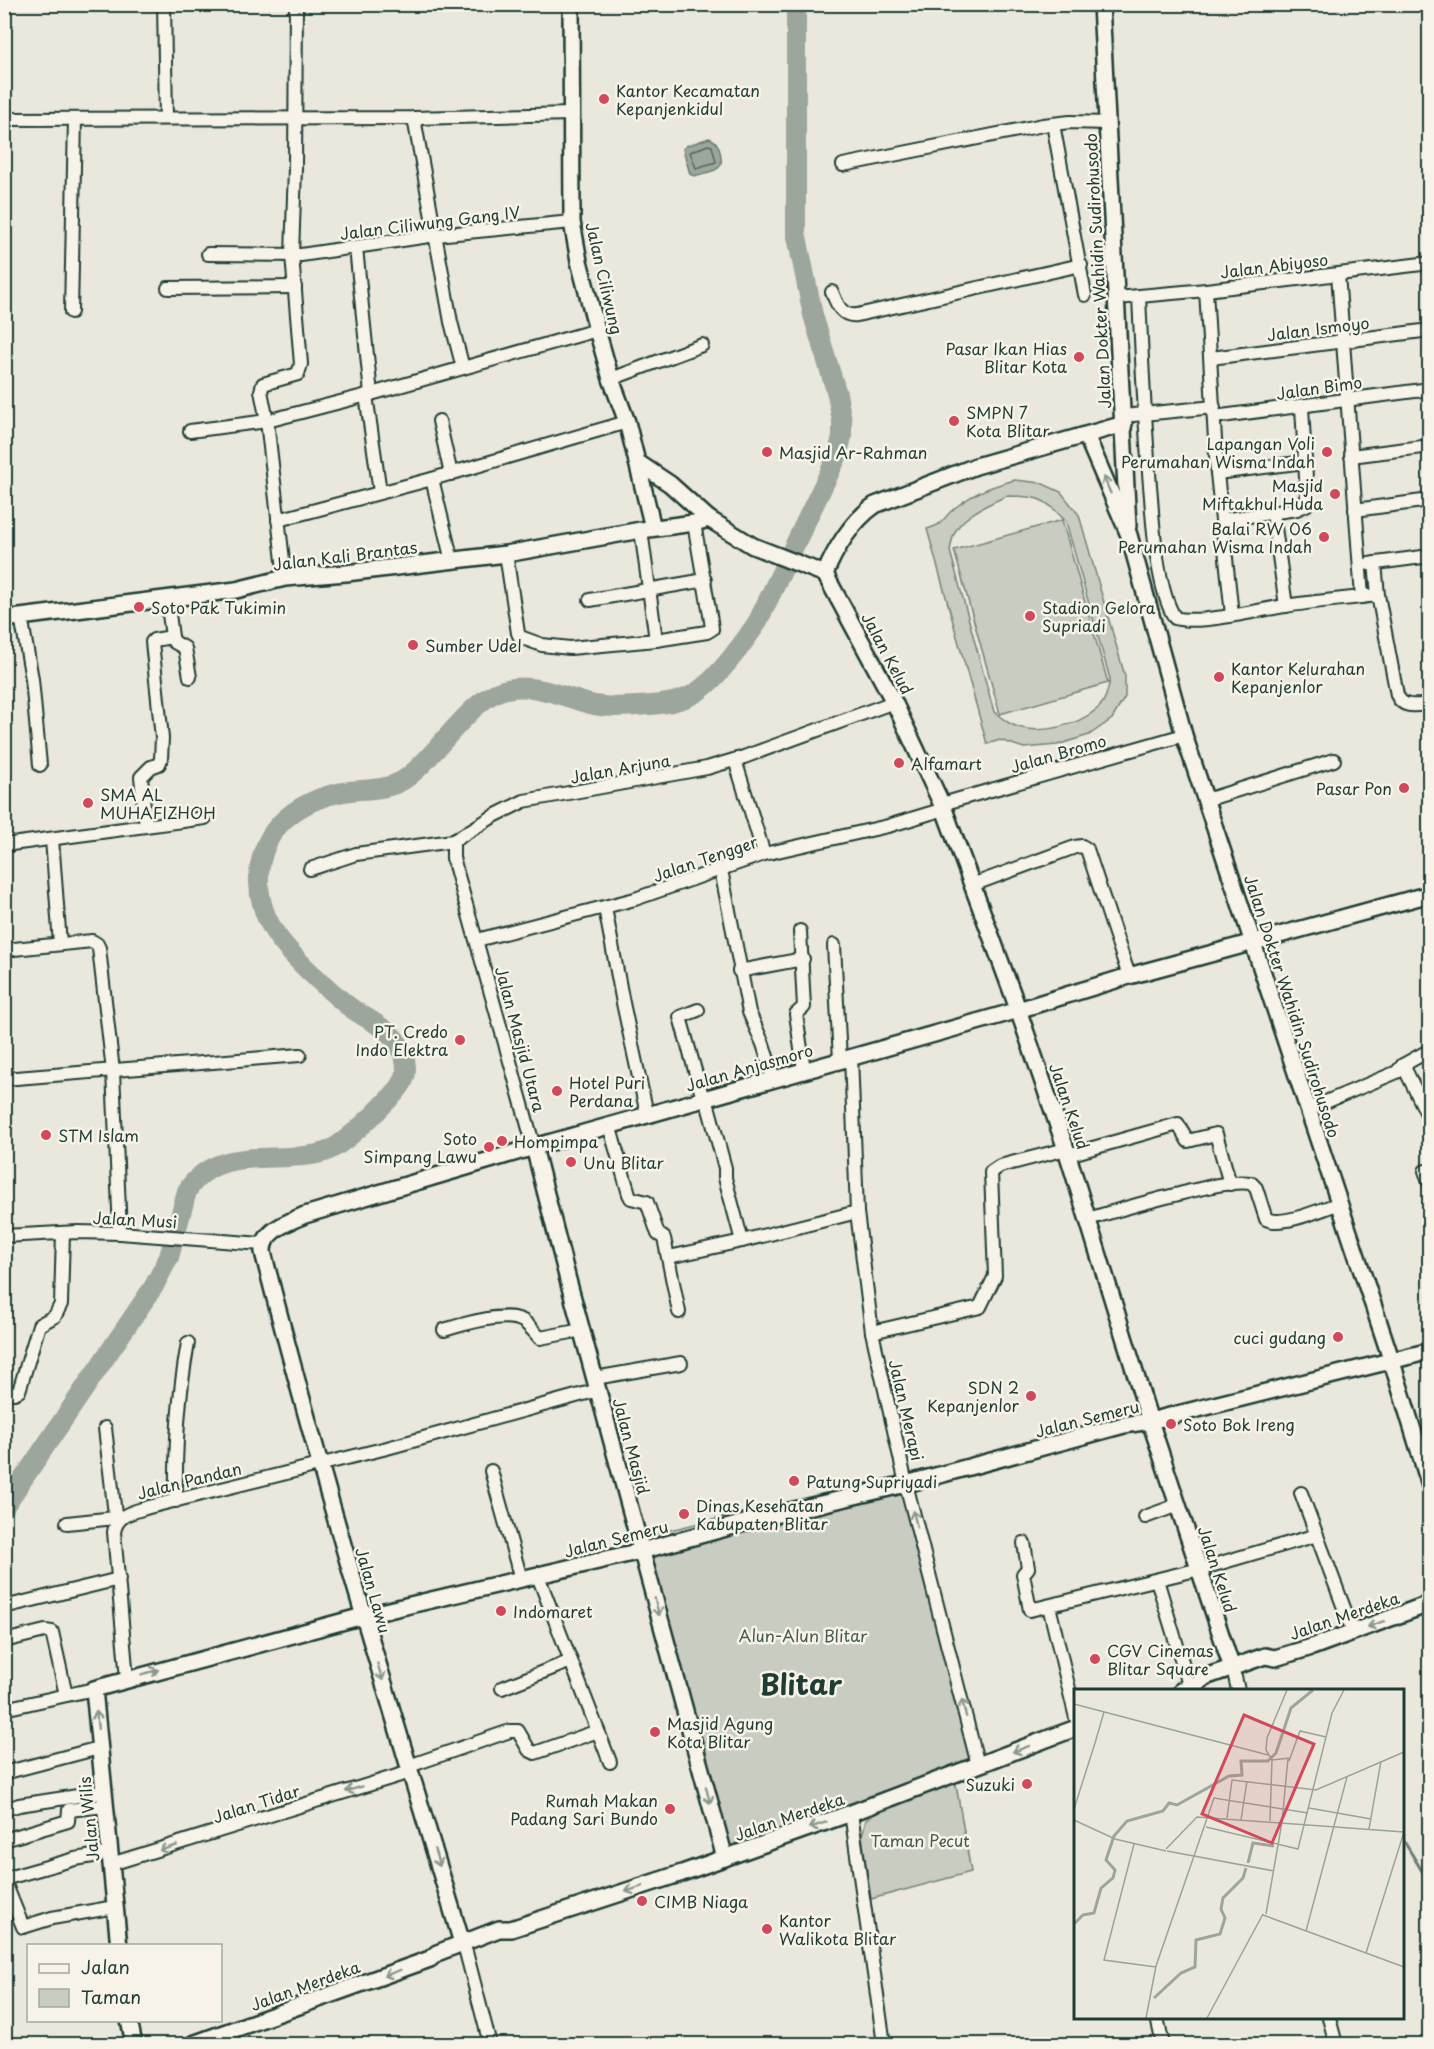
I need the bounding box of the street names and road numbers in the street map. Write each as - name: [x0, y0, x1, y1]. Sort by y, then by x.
- street label: Jalan Dokter Wahidin Sudirohusodo: [1078, 133, 1116, 409]
- street label: Jalan Ciliwung Gang IV: [339, 199, 521, 245]
- street label: Jalan Ciliwung: [580, 219, 630, 337]
- street label: Jalan Abiyoso: [1219, 246, 1329, 284]
- street label: Jalan Ismoyo: [1265, 310, 1371, 346]
- street label: Jalan Bimo: [1275, 369, 1363, 405]
- street label: Jalan Kali Brantas: [272, 534, 418, 576]
- street label: Jalan Kelud: [856, 608, 920, 698]
- street label: Jalan Bromo: [1007, 728, 1109, 778]
- street label: Jalan Arjuna: [568, 747, 672, 789]
- street label: Jalan Tengger: [649, 829, 761, 887]
- street label: Jalan Dokter Wahidin Sudirohusodo: [1239, 871, 1347, 1141]
- street label: Jalan Masjid Utara: [490, 964, 552, 1114]
- street label: Jalan Anjasmoro: [683, 1037, 815, 1097]
- street label: Jalan Kelud: [1044, 1060, 1096, 1152]
- street label: Jalan Musi: [92, 1205, 178, 1233]
- street label: Jalan Merapi: [884, 1357, 930, 1463]
- street label: Jalan Semeru: [1032, 1393, 1142, 1443]
- street label: Jalan Masjid: [608, 1395, 656, 1497]
- street label: Jalan Pandan: [134, 1455, 244, 1505]
- street label: Jalan Semeru: [561, 1513, 671, 1563]
- street label: Jalan Kelud: [1193, 1523, 1243, 1615]
- street label: Jalan Lawu: [350, 1544, 398, 1636]
- street label: Jalan Merdeka: [1286, 1585, 1402, 1645]
- street label: Jalan Wilis: [72, 1775, 104, 1863]
- street label: Jalan Tidar: [209, 1777, 303, 1828]
- street label: Jalan Merdeka: [731, 1786, 847, 1846]
- street label: Jalan Merdeka: [247, 1954, 363, 2016]

